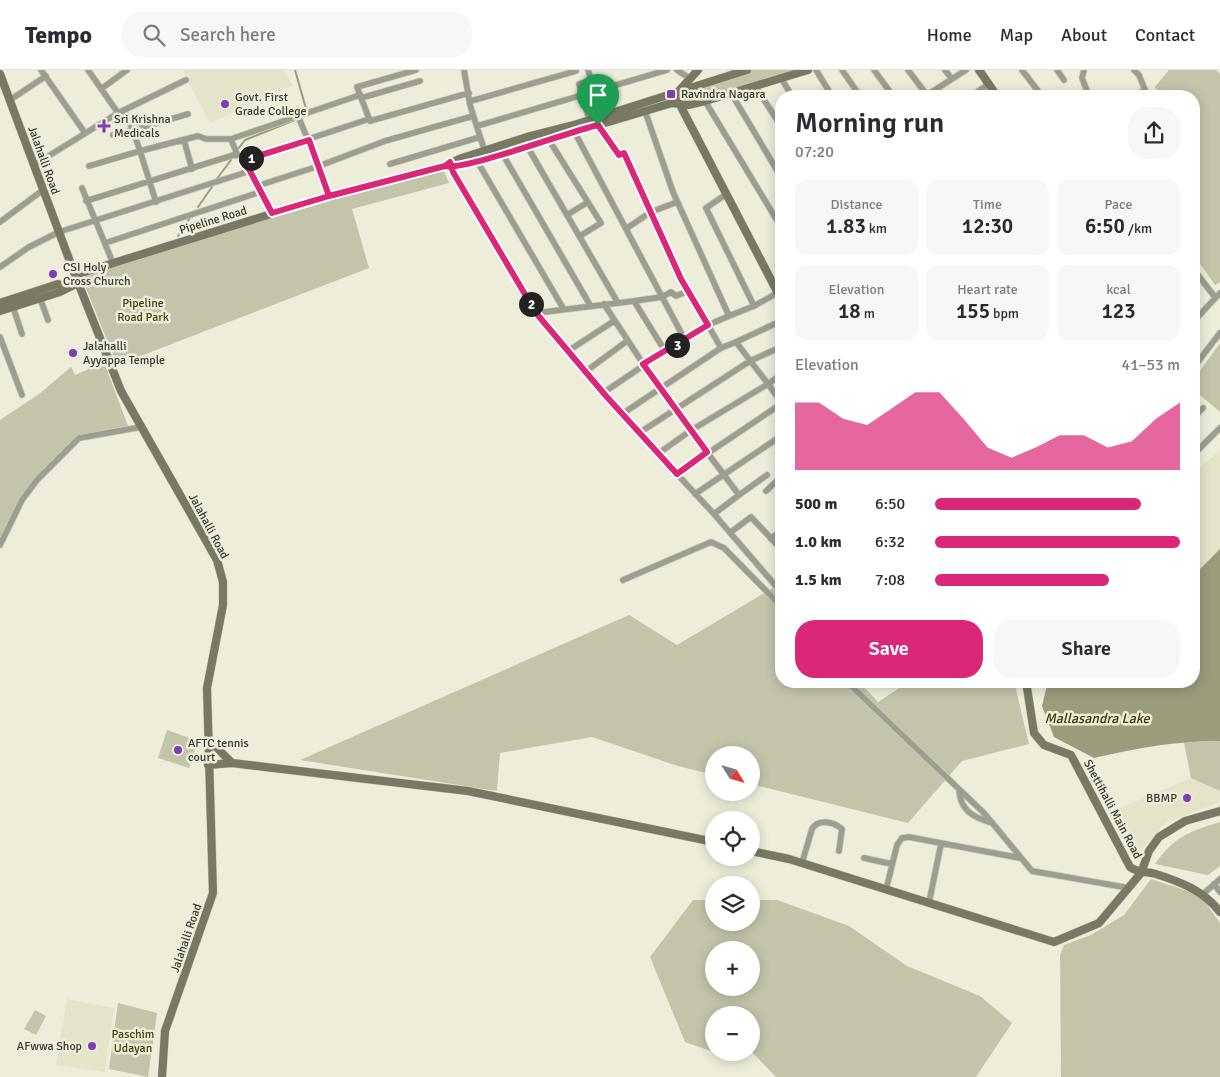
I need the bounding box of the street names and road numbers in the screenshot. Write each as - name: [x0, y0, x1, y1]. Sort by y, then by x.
- street label: Jalahalli Road: [24, 124, 63, 196]
- street label: Pipeline Road: [177, 203, 249, 238]
- street label: Jalahalli Road: [185, 491, 232, 561]
- street label: Shettihalli Main Road: [1080, 757, 1145, 861]
- street label: Jalahalli Road: [168, 902, 205, 975]

